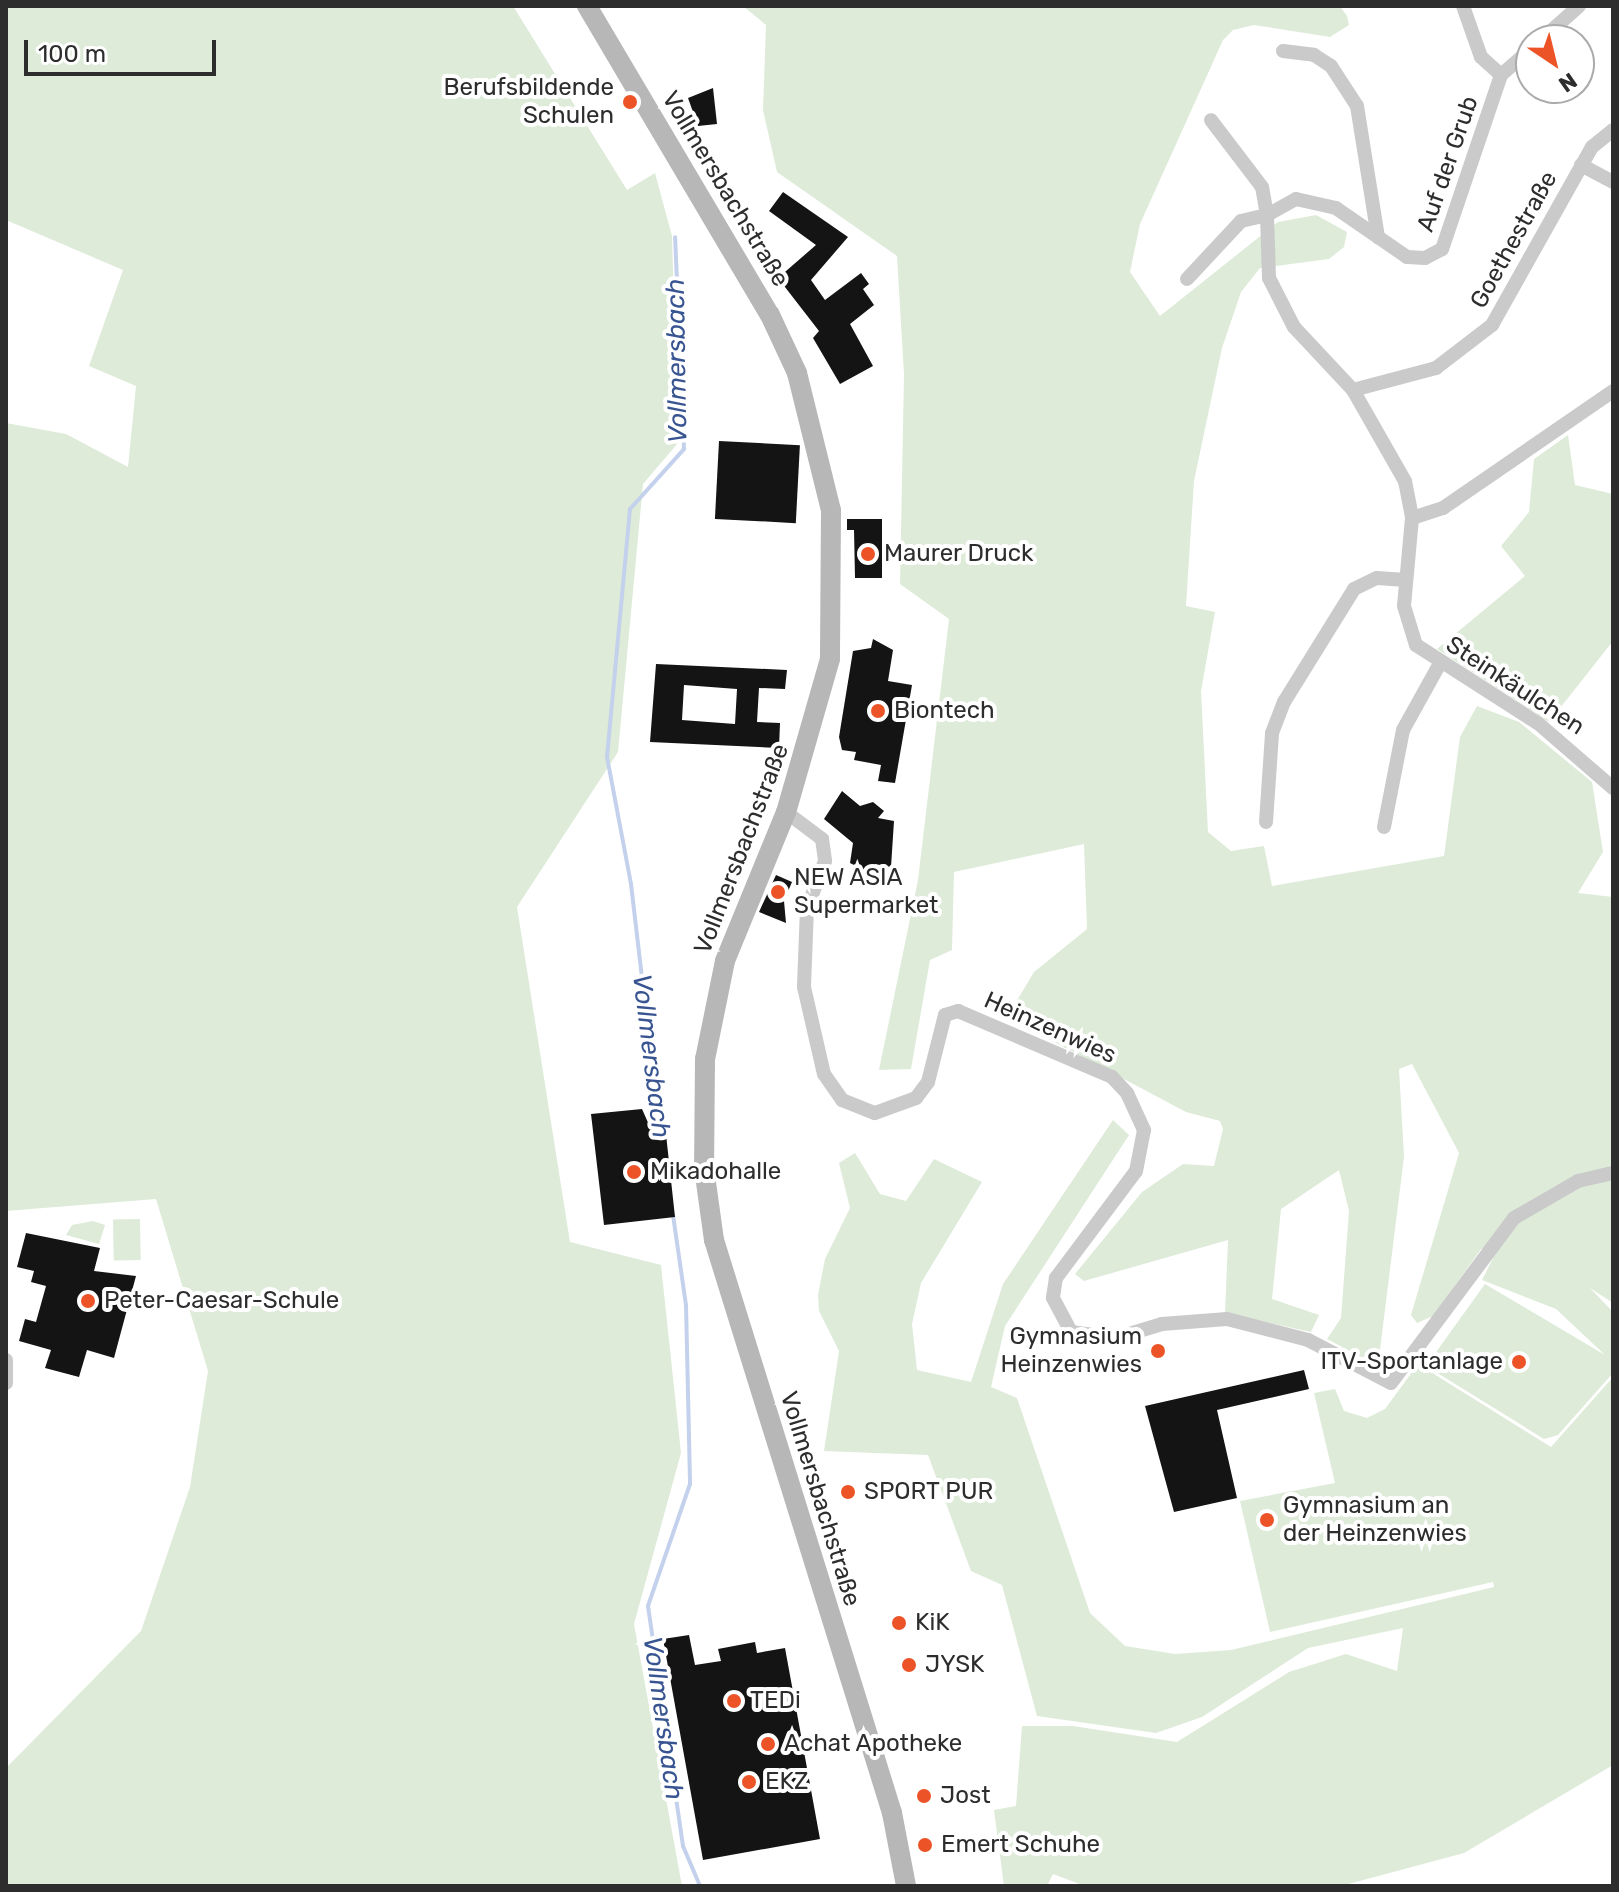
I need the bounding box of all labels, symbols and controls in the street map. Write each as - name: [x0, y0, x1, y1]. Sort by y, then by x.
- scale bar: [28, 24, 220, 74]
- north arrow: [1515, 24, 1595, 104]
- text: 100 m: [38, 40, 106, 68]
- text: N: [1554, 67, 1582, 98]
- place label: Berufsbildende Schulen: [444, 74, 614, 130]
- street label: Vollmersbachstraße: [655, 86, 795, 292]
- street label: Auf der Grub: [1411, 92, 1485, 236]
- marker: Berufsbildende Schulen: [621, 93, 639, 111]
- street label: Goethestraße: [1464, 166, 1564, 314]
- water label: Vollmersbach: [660, 278, 694, 444]
- place label: Maurer Druck: [884, 540, 1034, 568]
- marker: Maurer Druck: [859, 545, 877, 563]
- street label: Steinkäulchen: [1440, 630, 1590, 742]
- place label: Biontech: [894, 697, 995, 725]
- marker: Biontech: [869, 702, 887, 720]
- street label: Vollmersbachstraße: [689, 740, 795, 958]
- place label: NEW ASIA Supermarket: [794, 864, 938, 920]
- marker: NEW ASIA Supermarket: [769, 883, 787, 901]
- water label: Vollmersbach: [625, 972, 677, 1140]
- street label: Heinzenwies: [979, 986, 1121, 1070]
- place label: Mikadohalle: [650, 1158, 781, 1186]
- marker: Mikadohalle: [625, 1163, 643, 1181]
- place label: Peter-Caesar-Schule: [104, 1287, 339, 1315]
- marker: Peter-Caesar-Schule: [79, 1292, 97, 1310]
- place label: Gymnasium Heinzenwies: [1000, 1323, 1142, 1379]
- marker: Gymnasium Heinzenwies: [1149, 1342, 1167, 1360]
- place label: ITV-Sportanlage: [1320, 1348, 1503, 1376]
- marker: ITV-Sportanlage: [1510, 1353, 1528, 1371]
- street label: Vollmersbachstraße: [774, 1388, 866, 1610]
- place label: SPORT PUR: [864, 1478, 994, 1506]
- marker: SPORT PUR: [839, 1483, 857, 1501]
- place label: Gymnasium an der Heinzenwies: [1283, 1492, 1467, 1548]
- marker: Gymnasium an der Heinzenwies: [1258, 1511, 1276, 1529]
- place label: KiK: [915, 1609, 950, 1637]
- marker: KiK: [890, 1614, 908, 1632]
- water label: Vollmersbach: [636, 1634, 690, 1802]
- place label: JYSK: [925, 1651, 985, 1679]
- marker: JYSK: [900, 1656, 918, 1674]
- place label: TEDi: [750, 1687, 801, 1715]
- marker: TEDi: [725, 1692, 743, 1710]
- place label: Achat Apotheke: [784, 1730, 963, 1758]
- marker: Achat Apotheke: [759, 1735, 777, 1753]
- place label: EKZ: [765, 1768, 808, 1796]
- marker: EKZ: [740, 1773, 758, 1791]
- place label: Jost: [940, 1782, 991, 1810]
- marker: Jost: [915, 1787, 933, 1805]
- place label: Emert Schuhe: [941, 1831, 1100, 1859]
- marker: Emert Schuhe: [916, 1836, 934, 1854]

